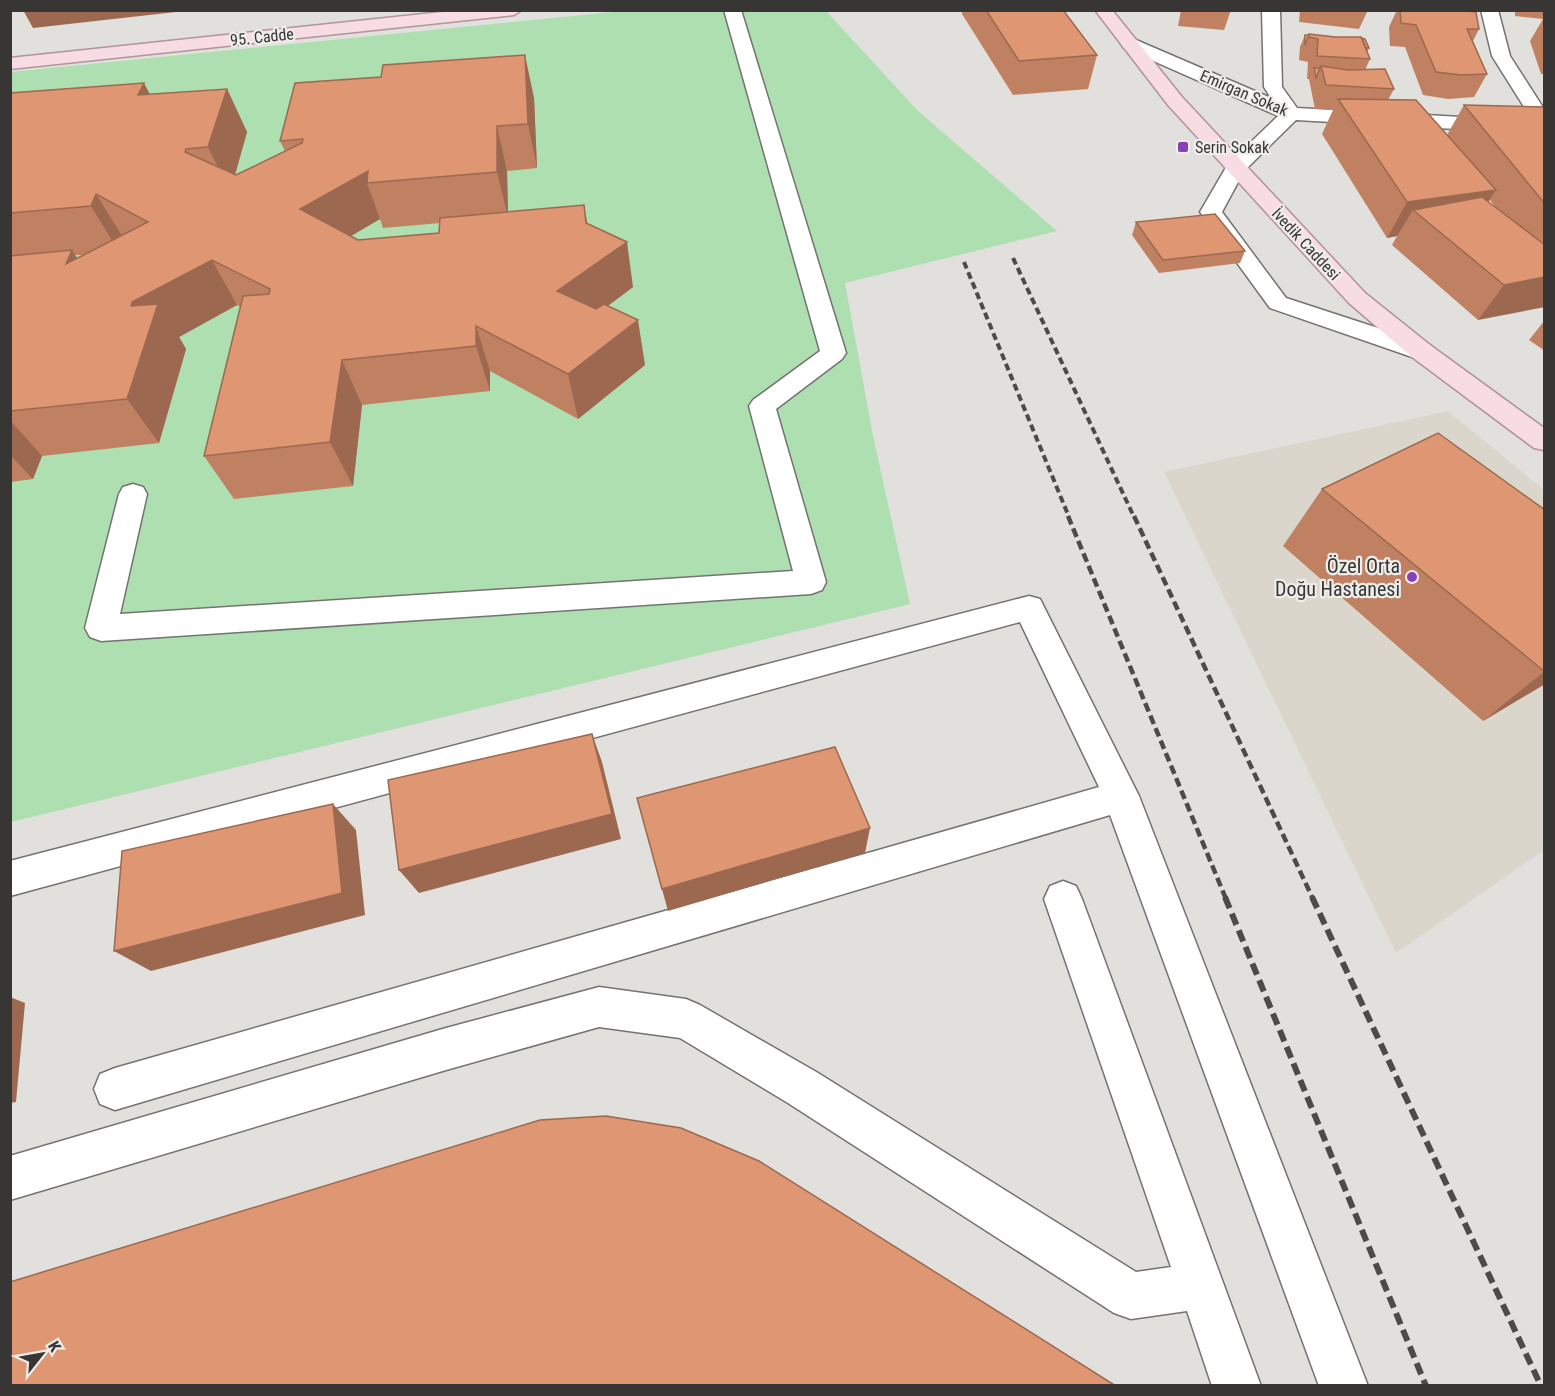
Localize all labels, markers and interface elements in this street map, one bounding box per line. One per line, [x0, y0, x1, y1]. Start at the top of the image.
street label: 95. Cadde [229, 24, 295, 50]
street label: Emirgan Sokak [1197, 66, 1292, 120]
place label: Serin Sokak [1195, 138, 1270, 157]
marker: Serin Sokak [1176, 140, 1190, 154]
street label: İvedik Caddesi [1268, 204, 1344, 284]
place label: Özel Orta Doğu Hastanesi [1275, 554, 1400, 601]
marker: Özel Orta Doğu Hastanesi [1405, 570, 1419, 584]
north arrow [12, 1324, 72, 1384]
text: K [44, 1338, 65, 1355]

